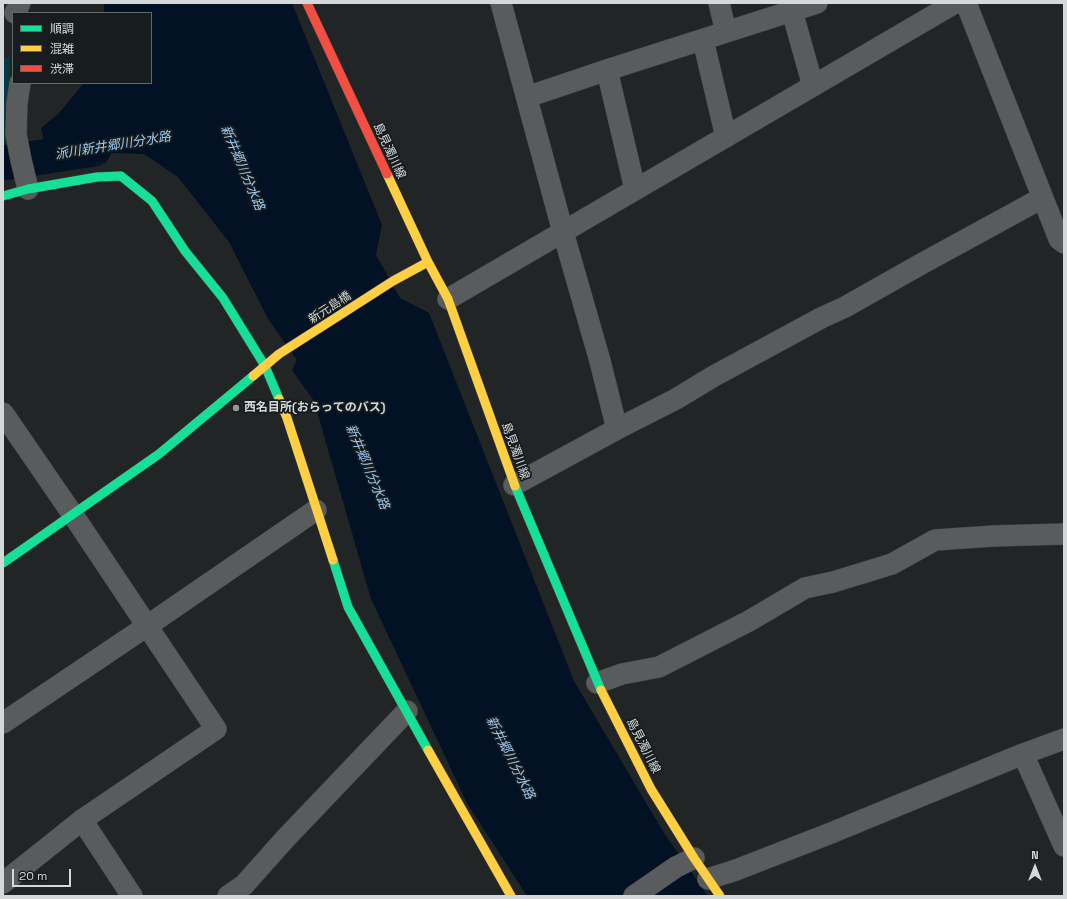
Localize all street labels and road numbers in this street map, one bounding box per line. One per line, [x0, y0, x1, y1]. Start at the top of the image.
street label: 島見濁川線 [370, 121, 408, 181]
street label: 新元島橋 [306, 289, 354, 327]
street label: 島見濁川線 [498, 420, 532, 482]
street label: 島見濁川線 [623, 716, 663, 776]

